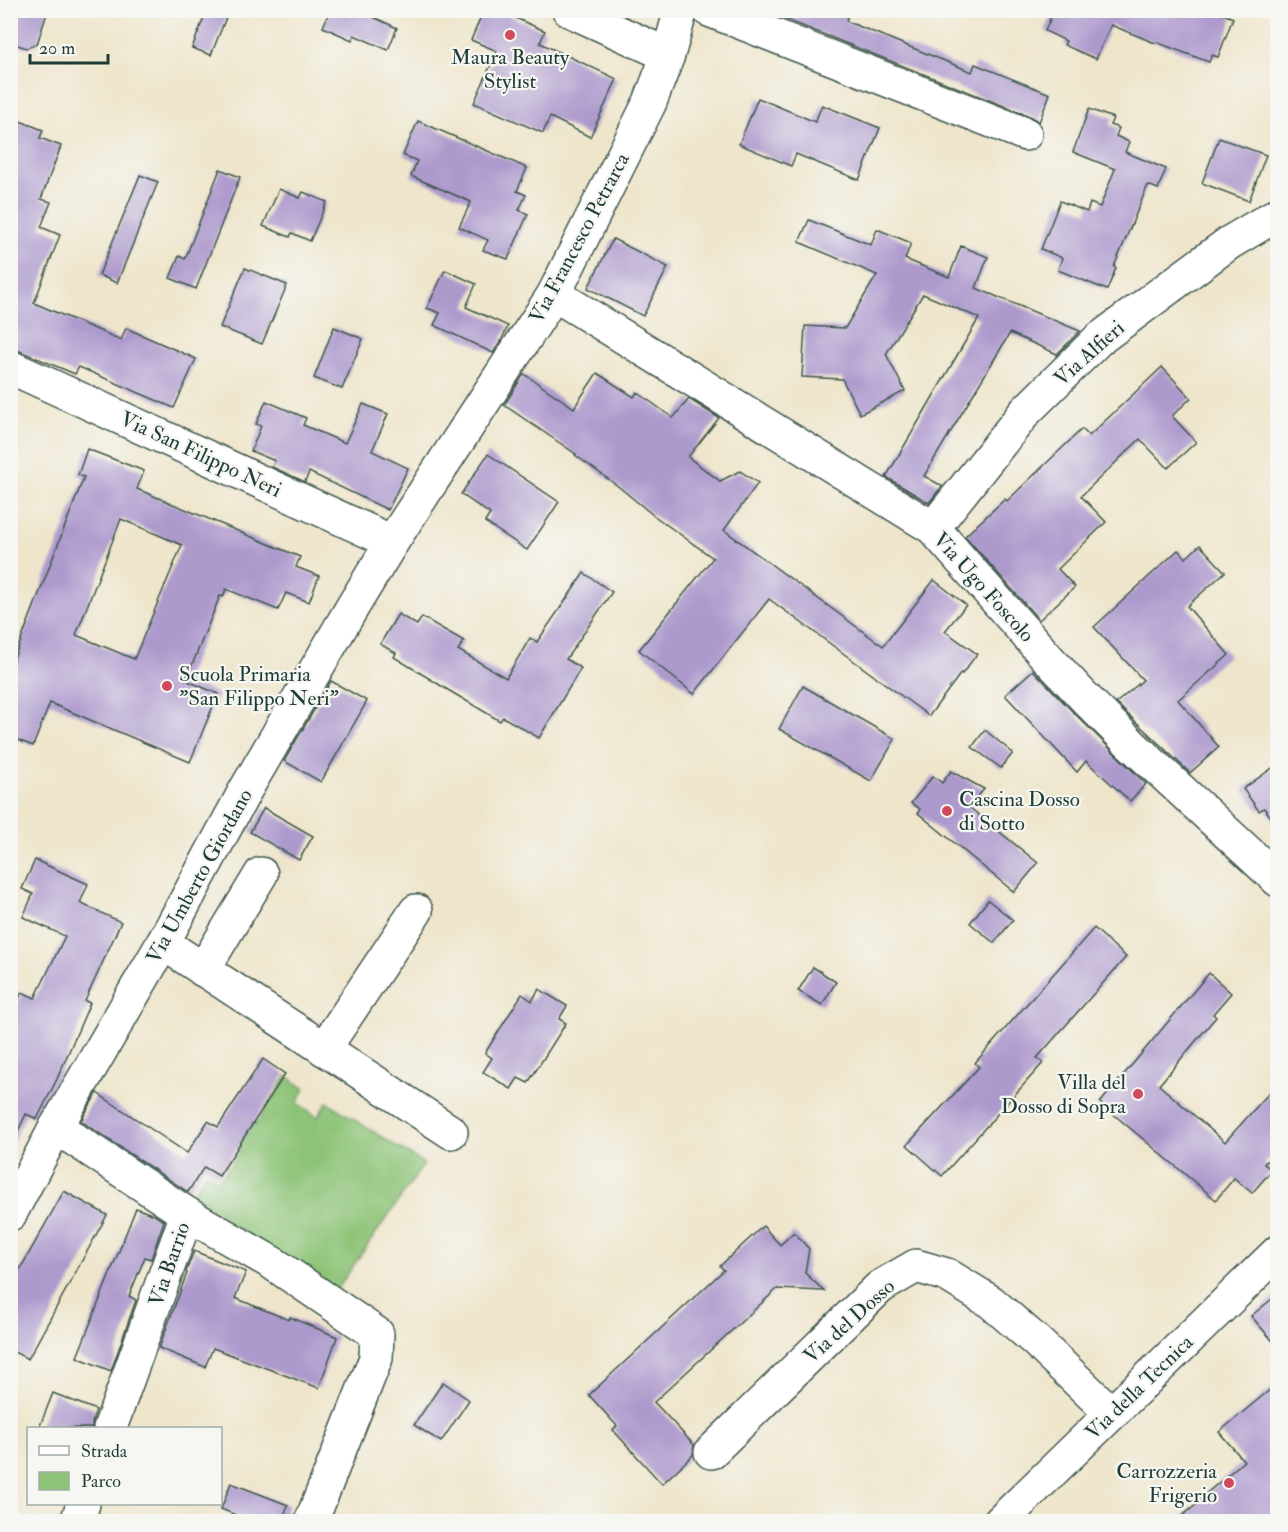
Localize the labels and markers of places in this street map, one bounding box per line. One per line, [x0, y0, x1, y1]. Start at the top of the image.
marker: Maura Beauty Stylist [503, 28, 517, 42]
place label: Maura Beauty Stylist [451, 44, 570, 95]
place label: Scuola Primaria "San Filippo Neri" [179, 661, 339, 712]
marker: Scuola Primaria "San Filippo Neri" [160, 679, 174, 693]
place label: Cascina Dosso di Sotto [959, 786, 1080, 837]
marker: Cascina Dosso di Sotto [940, 804, 954, 818]
place label: Villa del Dosso di Sopra [1001, 1069, 1127, 1120]
marker: Villa del Dosso di Sopra [1131, 1087, 1145, 1101]
place label: Carrozzeria Frigerio [1116, 1458, 1217, 1509]
marker: Carrozzeria Frigerio [1222, 1476, 1236, 1490]

